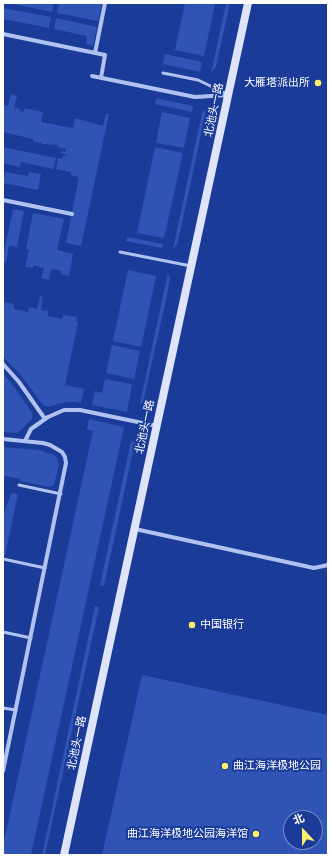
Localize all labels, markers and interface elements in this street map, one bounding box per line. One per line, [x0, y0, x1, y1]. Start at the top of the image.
place label: 大雁塔派出所 [244, 76, 310, 90]
marker: 大雁塔派出所 [313, 78, 323, 88]
street label: 北池头一路 [202, 82, 226, 138]
street label: 北池头一路 [133, 399, 157, 455]
place label: 中国银行 [200, 618, 244, 632]
marker: 中国银行 [187, 620, 197, 630]
street label: 北池头一路 [65, 715, 89, 771]
place label: 曲江海洋极地公园 [233, 759, 321, 773]
marker: 曲江海洋极地公园 [220, 761, 230, 771]
north arrow [283, 810, 323, 850]
text: 北 [291, 811, 306, 827]
place label: 曲江海洋极地公园海洋馆 [127, 827, 248, 841]
marker: 曲江海洋极地公园海洋馆 [251, 829, 261, 839]

